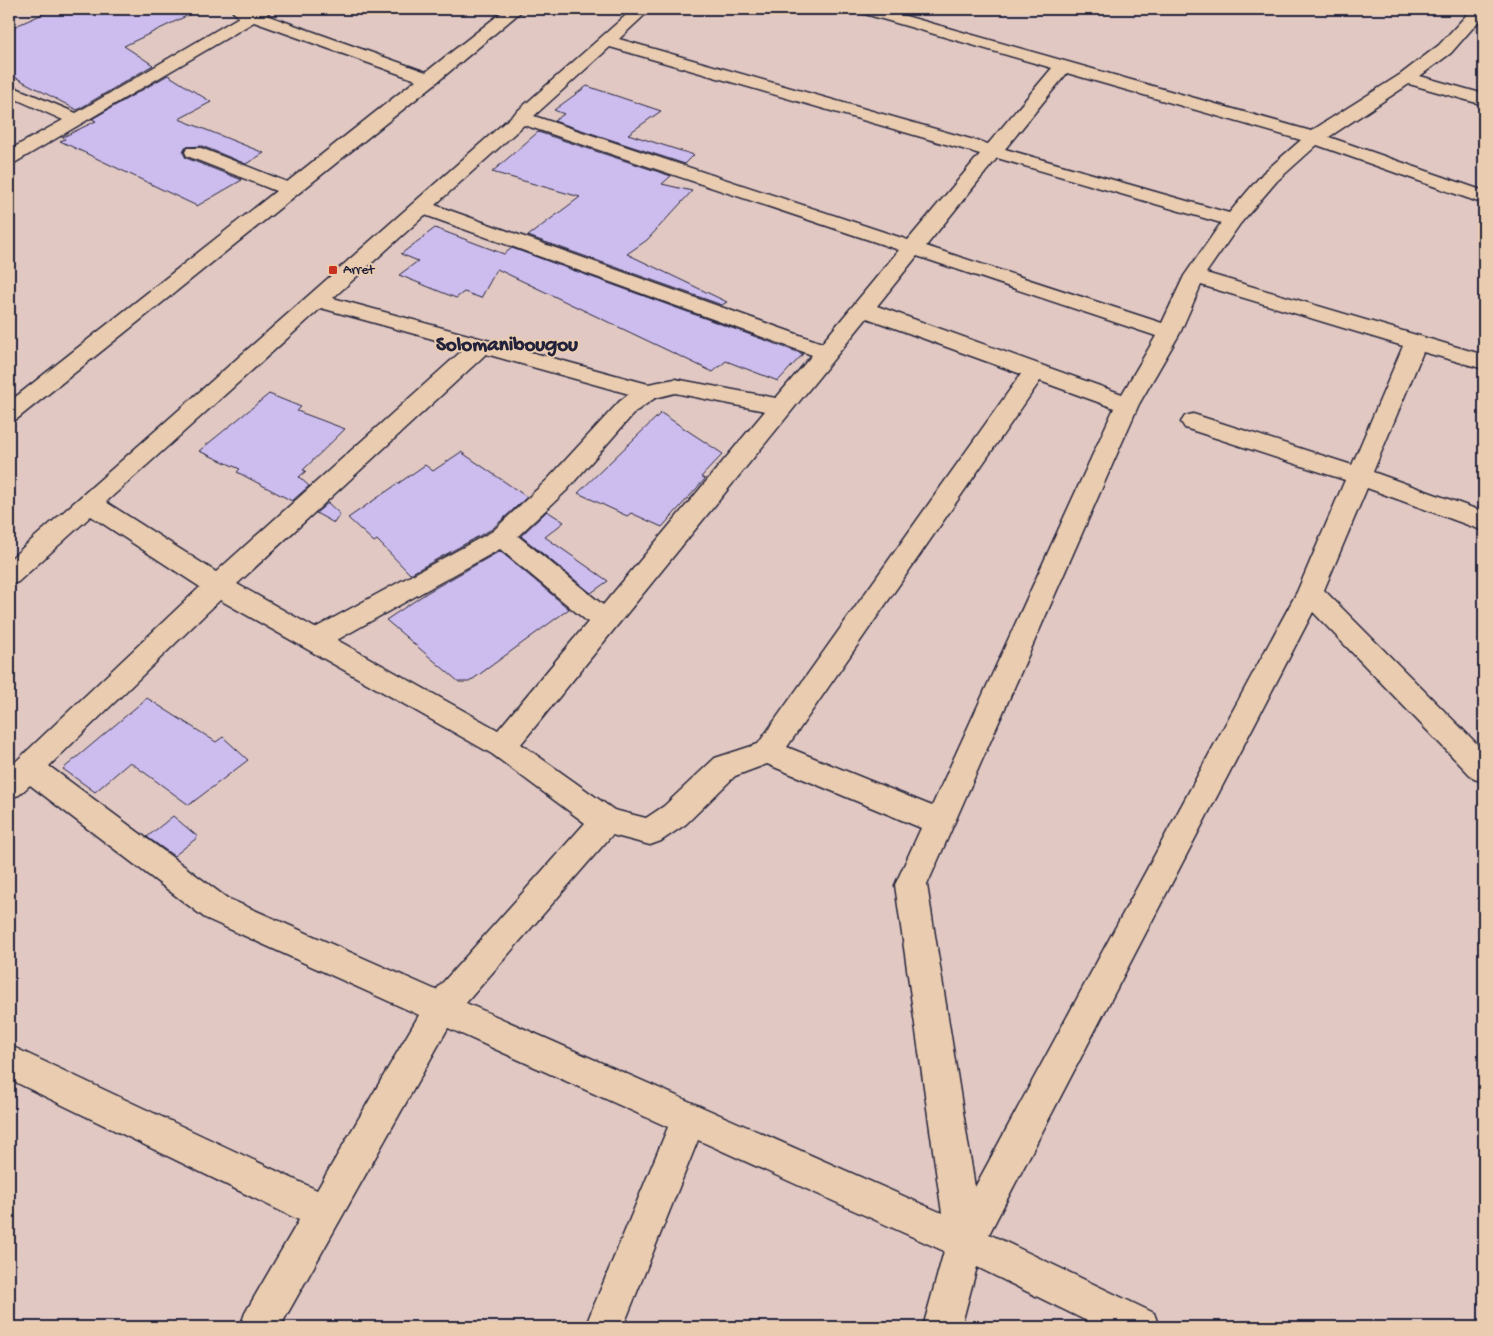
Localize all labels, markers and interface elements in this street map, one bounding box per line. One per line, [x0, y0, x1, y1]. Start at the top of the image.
place label: Arret [343, 262, 375, 279]
marker: Arret [327, 264, 339, 276]
district label: Solomanibougou [436, 334, 578, 359]

